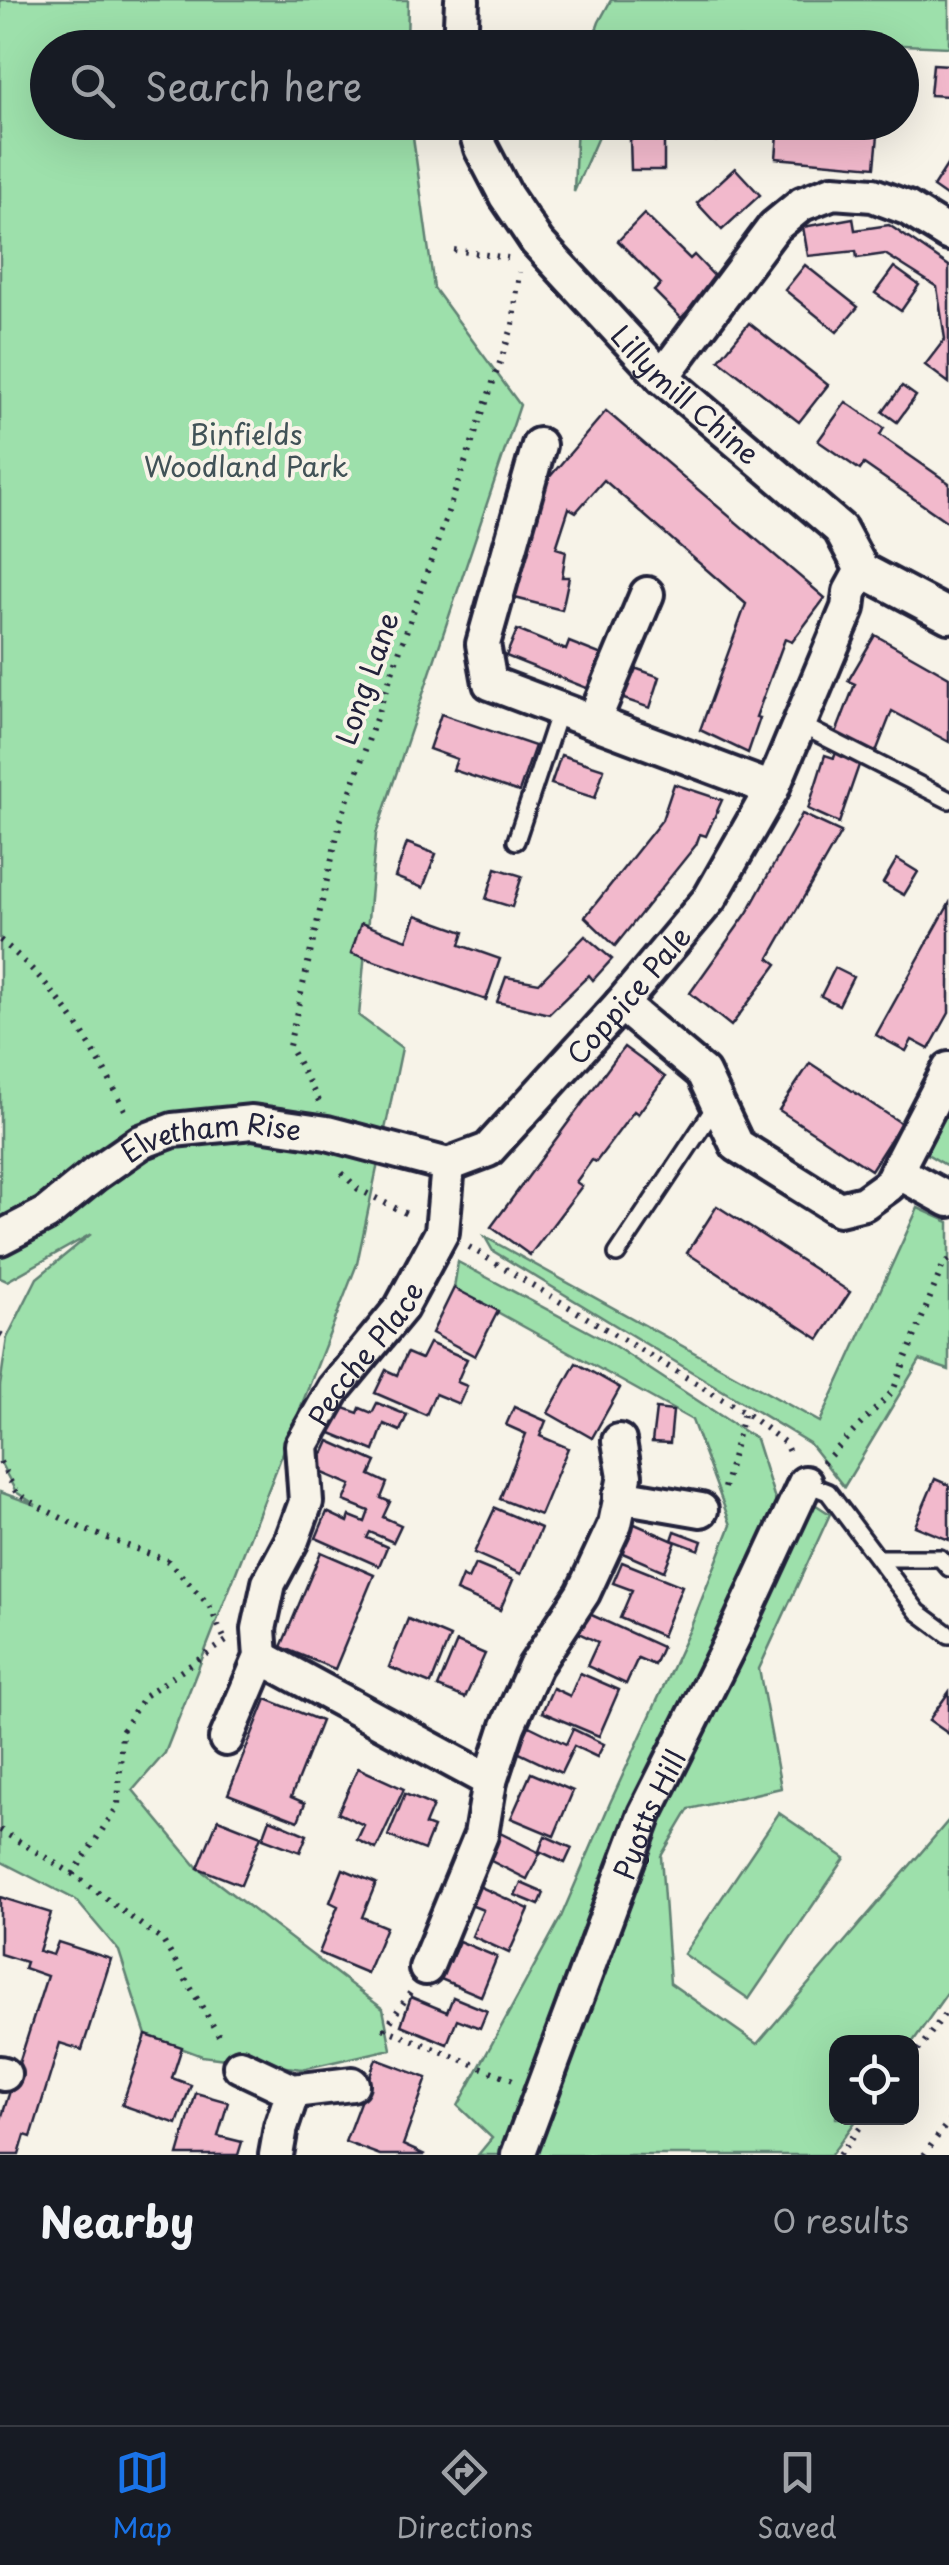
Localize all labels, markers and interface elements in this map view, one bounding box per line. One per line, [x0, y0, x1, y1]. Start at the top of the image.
search box [30, 30, 919, 140]
text: Search here [145, 57, 362, 114]
icon: search [65, 58, 120, 113]
street label: Lillymill Chine [602, 314, 770, 474]
park label: Binfields Woodland Park [144, 412, 348, 487]
street label: Long Lane [323, 606, 409, 750]
street label: Coppice Pale [555, 915, 700, 1073]
street label: Elvetham Rise [111, 1100, 304, 1172]
street label: Pecche Place [296, 1273, 433, 1434]
street label: Pyotts Hill [601, 1742, 696, 1885]
map controls [829, 2035, 919, 2125]
button: locate [829, 2035, 919, 2125]
text: Nearby [40, 2189, 194, 2252]
text: 0 results [773, 2196, 909, 2244]
tab: Map [112, 2445, 172, 2548]
tab: Directions [397, 2445, 533, 2548]
tab: Saved [757, 2445, 837, 2548]

